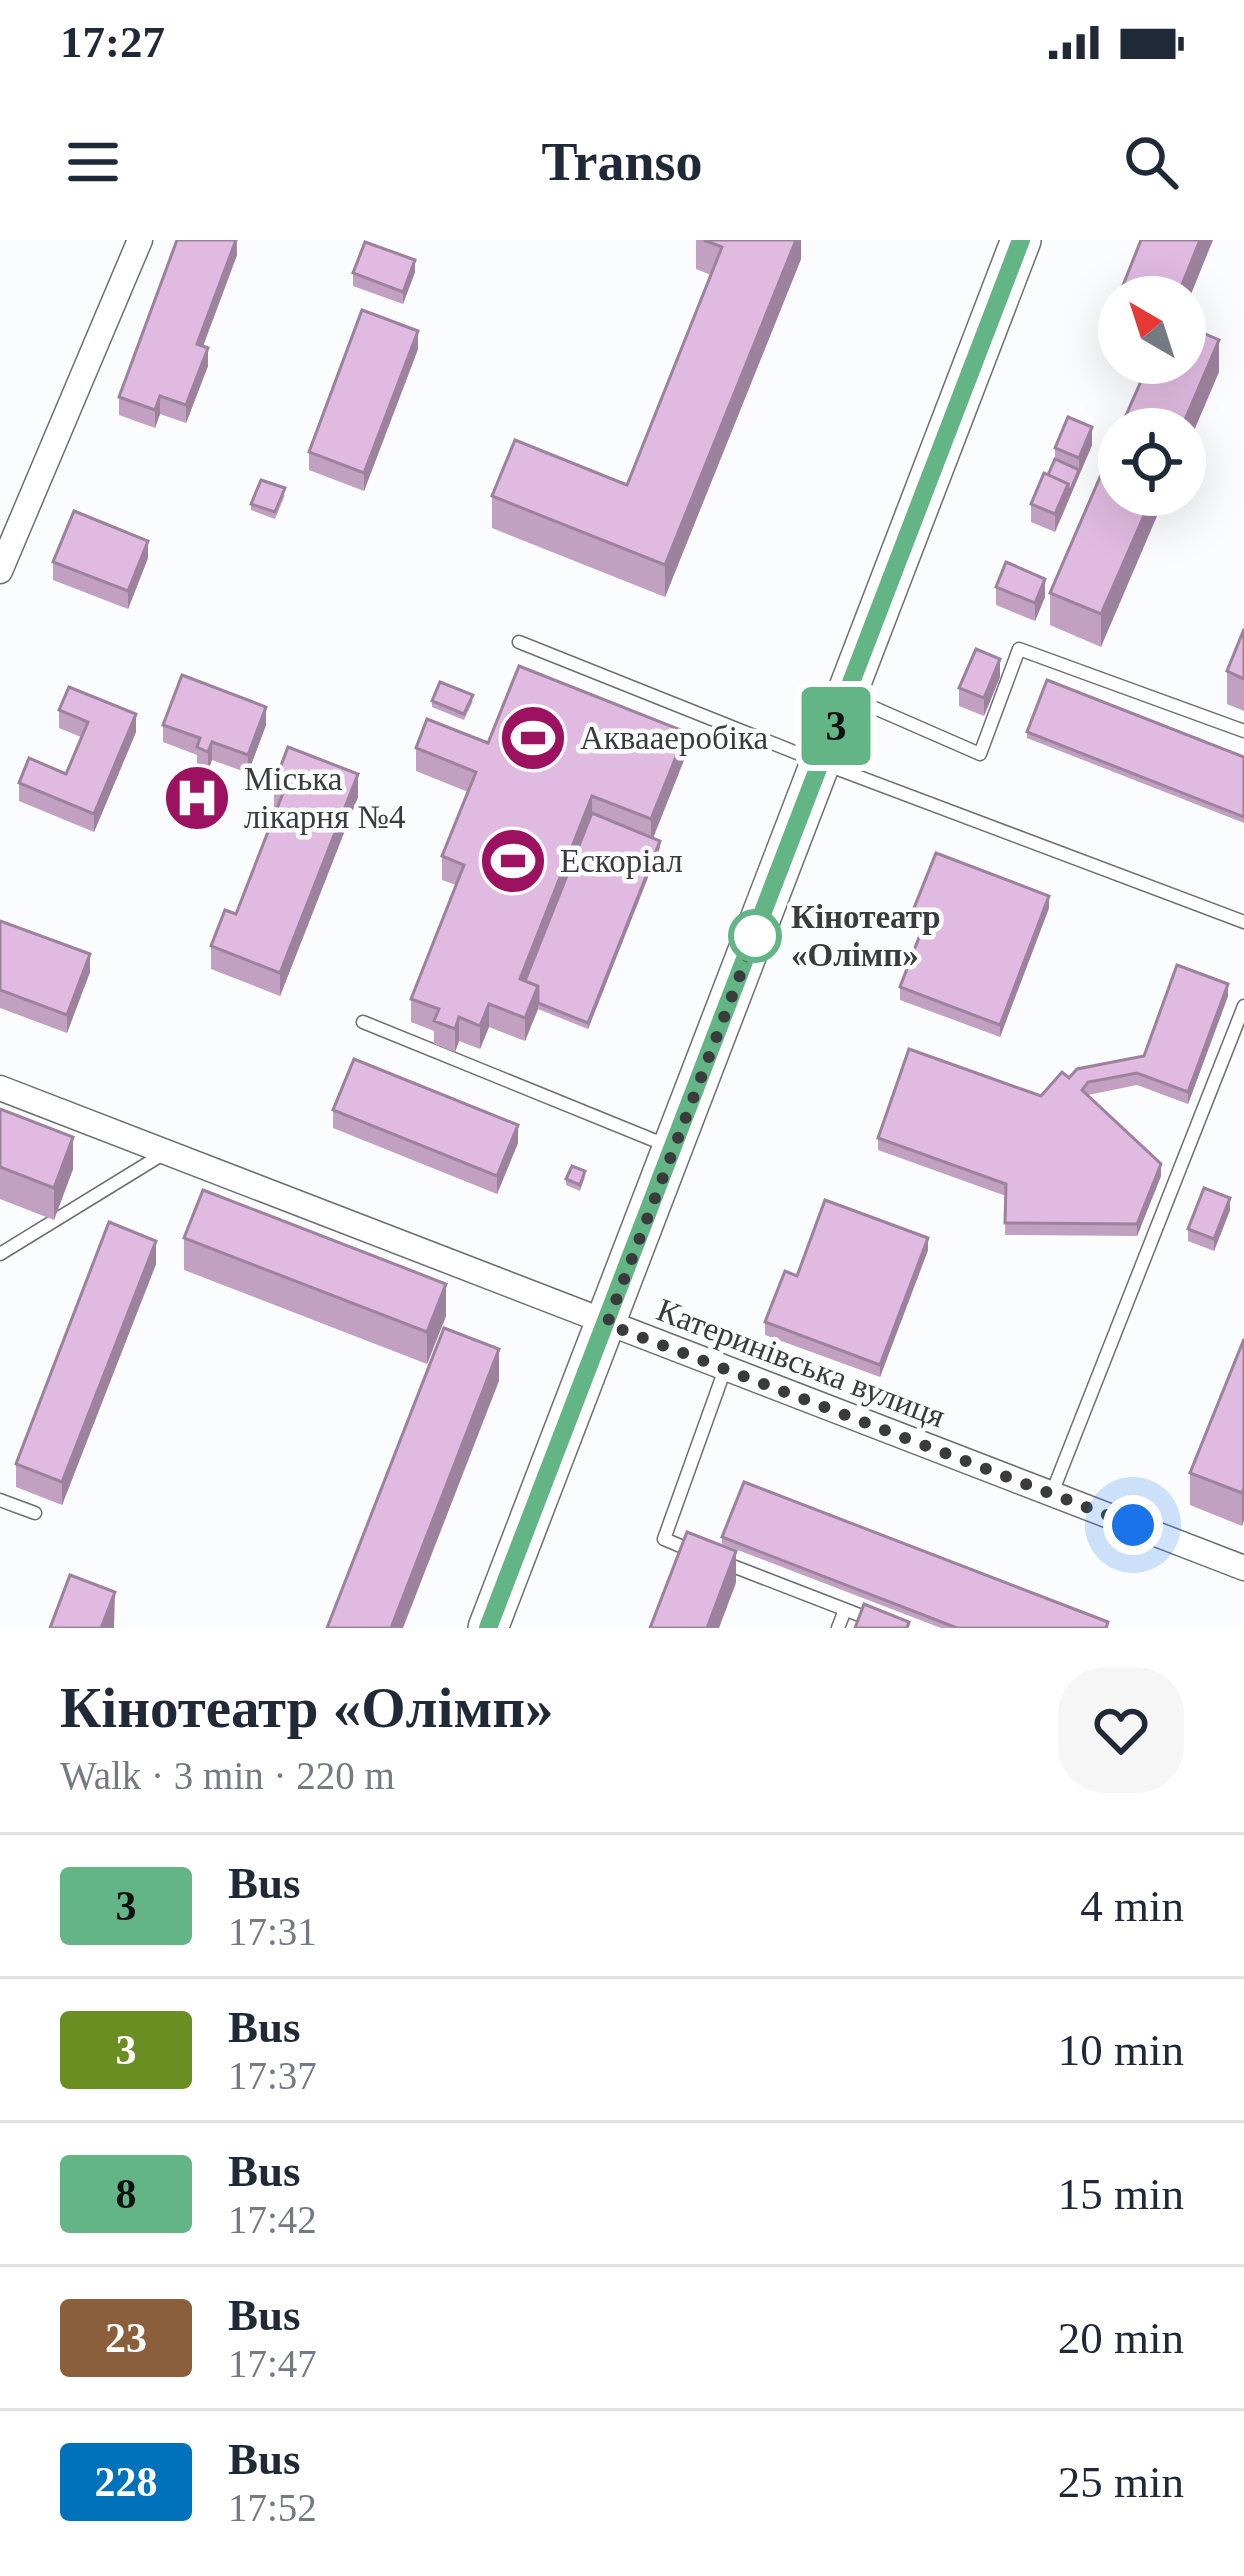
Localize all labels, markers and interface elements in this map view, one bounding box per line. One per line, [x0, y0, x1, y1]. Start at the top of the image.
text: 17:27 [60, 17, 165, 67]
icon: menu [60, 129, 126, 195]
icon: search [1118, 129, 1184, 195]
text: Transo [541, 132, 703, 192]
north arrow [1098, 276, 1206, 384]
map controls [1098, 276, 1206, 516]
button: locate [1098, 408, 1206, 516]
line badge: 3 [797, 687, 875, 765]
sports icon: Аквааеробіка [498, 703, 568, 773]
text: 3 [826, 703, 847, 749]
place label: Аквааеробіка [580, 720, 768, 756]
place label: Міська лікарня №4 [244, 761, 405, 835]
hospital icon: Міська лікарня №4 [162, 763, 232, 833]
sports icon: Ескоріал [478, 826, 548, 896]
place label: Ескоріал [560, 843, 683, 879]
place label: Кінотеатр «Олімп» [791, 899, 941, 973]
marker: Кінотеатр «Олімп» [730, 911, 780, 961]
street label: Катеринівська вулиця [652, 1291, 950, 1435]
your location [1103, 1495, 1163, 1555]
button: heart [1058, 1667, 1184, 1793]
text: Кінотеатр «Олімп» [60, 1676, 554, 1739]
text: Walk · 3 min · 220 m [60, 1754, 395, 1797]
text: Bus [228, 1858, 301, 1908]
text: 4 min [1080, 1881, 1184, 1931]
text: 3 [116, 1883, 137, 1929]
text: 17:31 [228, 1910, 317, 1953]
text: Bus [228, 2002, 301, 2052]
text: 10 min [1058, 2025, 1184, 2075]
text: 3 [116, 2027, 137, 2073]
text: 17:37 [228, 2054, 317, 2097]
text: Bus [228, 2146, 301, 2196]
text: 15 min [1058, 2169, 1184, 2219]
text: 8 [116, 2171, 137, 2217]
text: 17:42 [228, 2198, 317, 2241]
text: Bus [228, 2290, 301, 2340]
text: 20 min [1058, 2313, 1184, 2363]
text: 23 [105, 2315, 147, 2361]
text: 17:47 [228, 2342, 317, 2385]
text: Bus [228, 2434, 301, 2484]
text: 25 min [1058, 2457, 1184, 2507]
text: 228 [95, 2459, 158, 2505]
text: 17:52 [228, 2486, 317, 2529]

